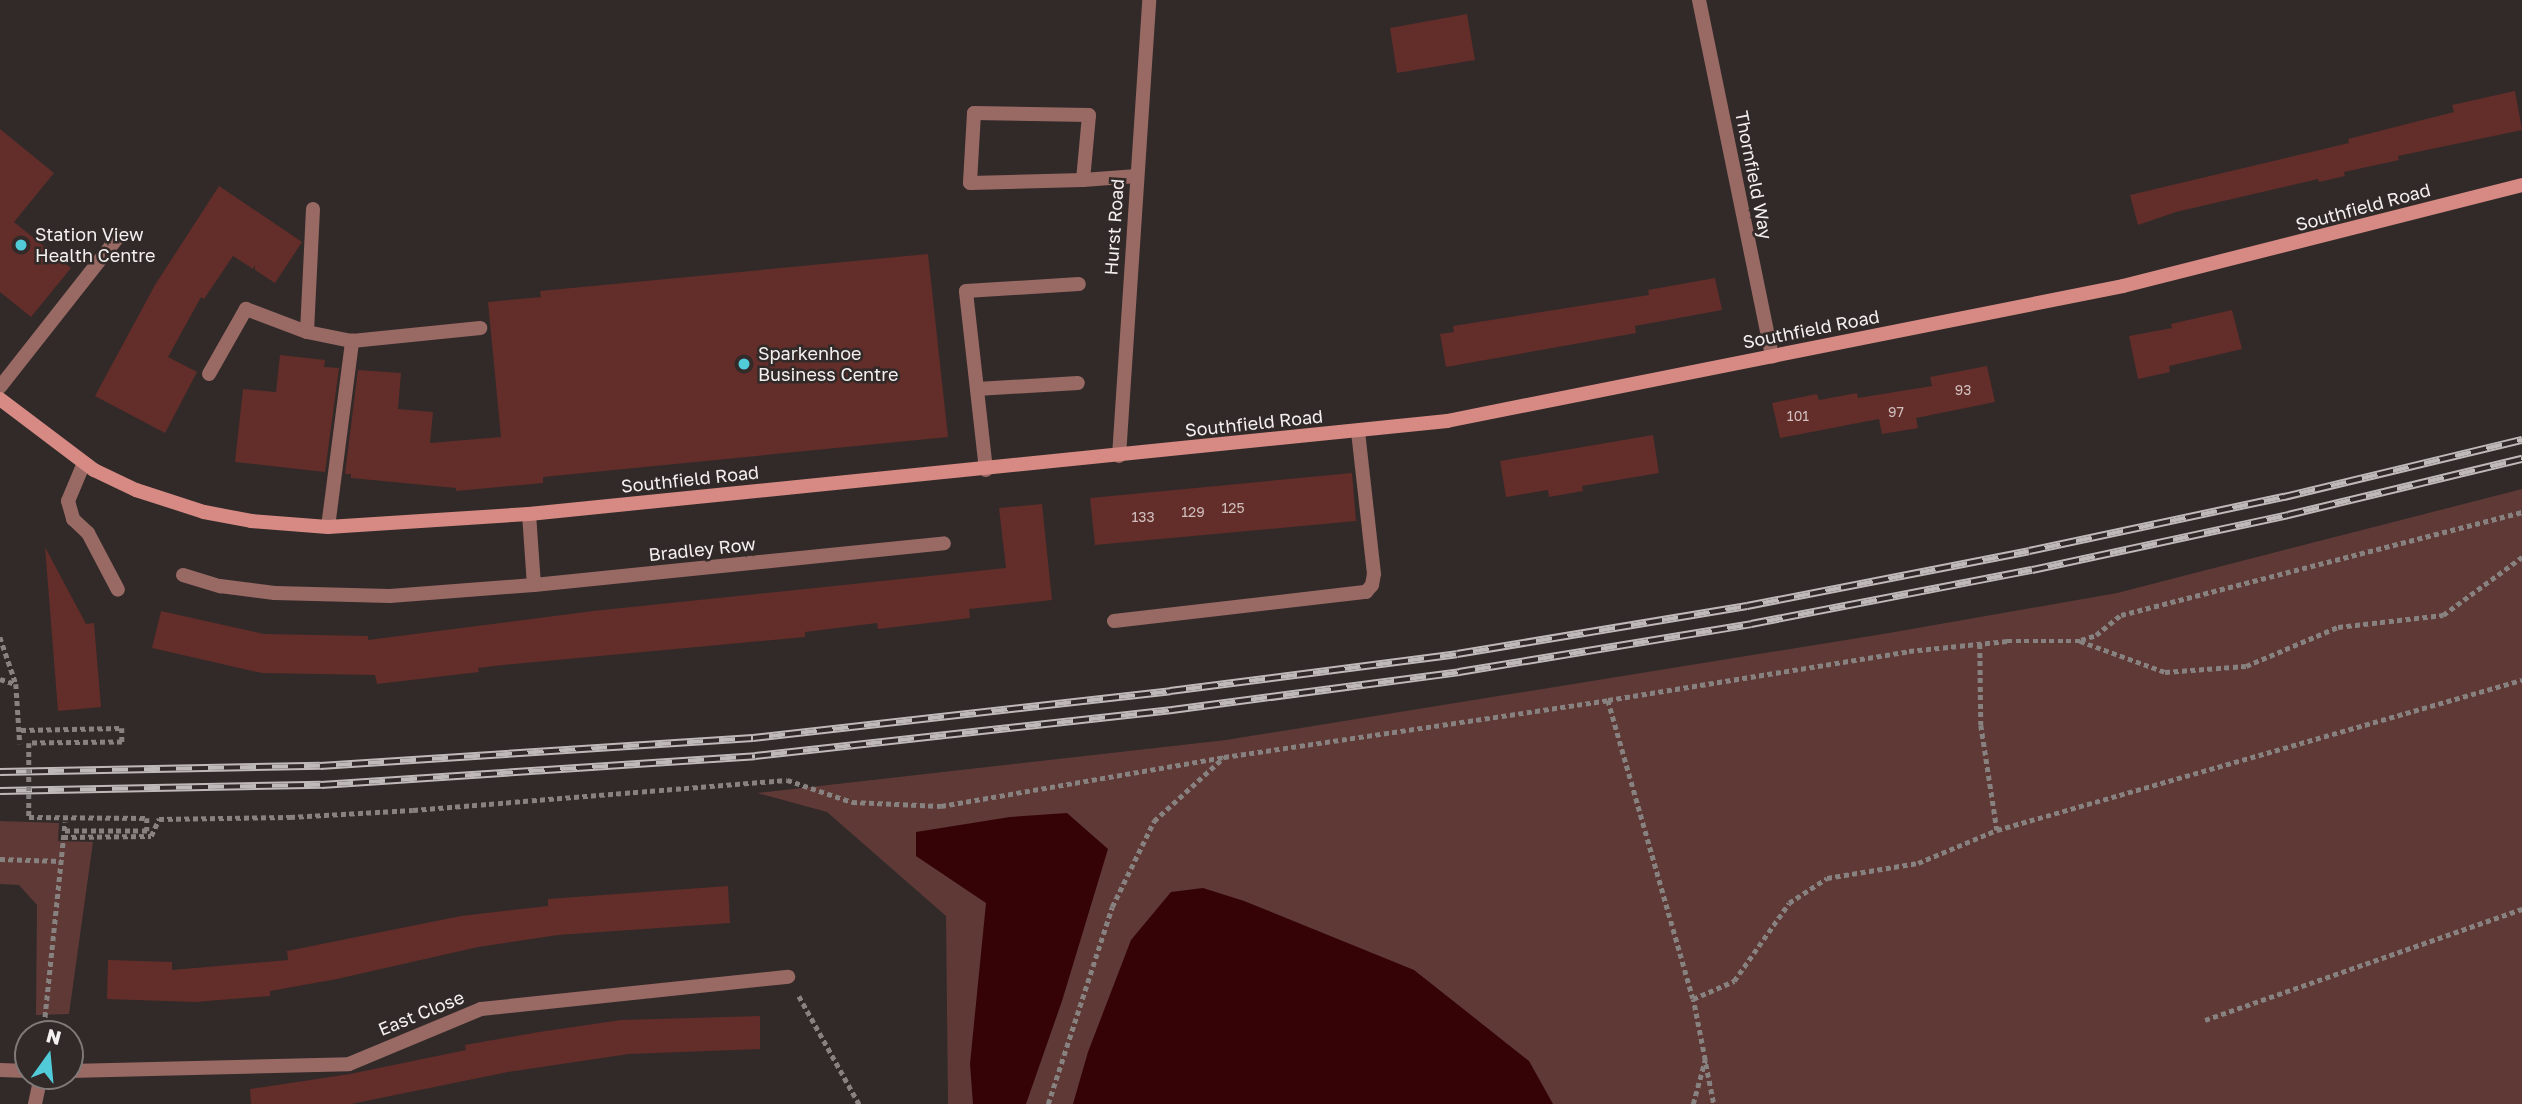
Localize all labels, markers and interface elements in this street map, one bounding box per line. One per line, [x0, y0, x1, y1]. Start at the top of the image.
street label: Thornfield Way [1731, 109, 1777, 241]
street label: Hurst Road [1100, 178, 1128, 276]
street label: Southfield Road [2293, 179, 2433, 235]
place label: Station View Health Centre [35, 224, 156, 266]
marker: Station View Health Centre [13, 237, 29, 253]
street label: Southfield Road [1741, 305, 1881, 353]
place label: Sparkenhoe Business Centre [758, 343, 898, 386]
marker: Sparkenhoe Business Centre [736, 356, 752, 372]
house number: 93 [1955, 382, 1971, 398]
house number: 97 [1888, 404, 1904, 420]
street label: Southfield Road [1184, 405, 1324, 441]
house number: 101 [1787, 408, 1809, 424]
street label: Southfield Road [620, 461, 760, 497]
house number: 125 [1221, 500, 1245, 516]
house number: 129 [1181, 504, 1205, 520]
house number: 133 [1131, 509, 1155, 525]
street label: Bradley Row [647, 533, 757, 565]
street label: East Close [375, 986, 467, 1040]
north arrow [14, 1020, 84, 1090]
text: N [44, 1023, 64, 1049]

